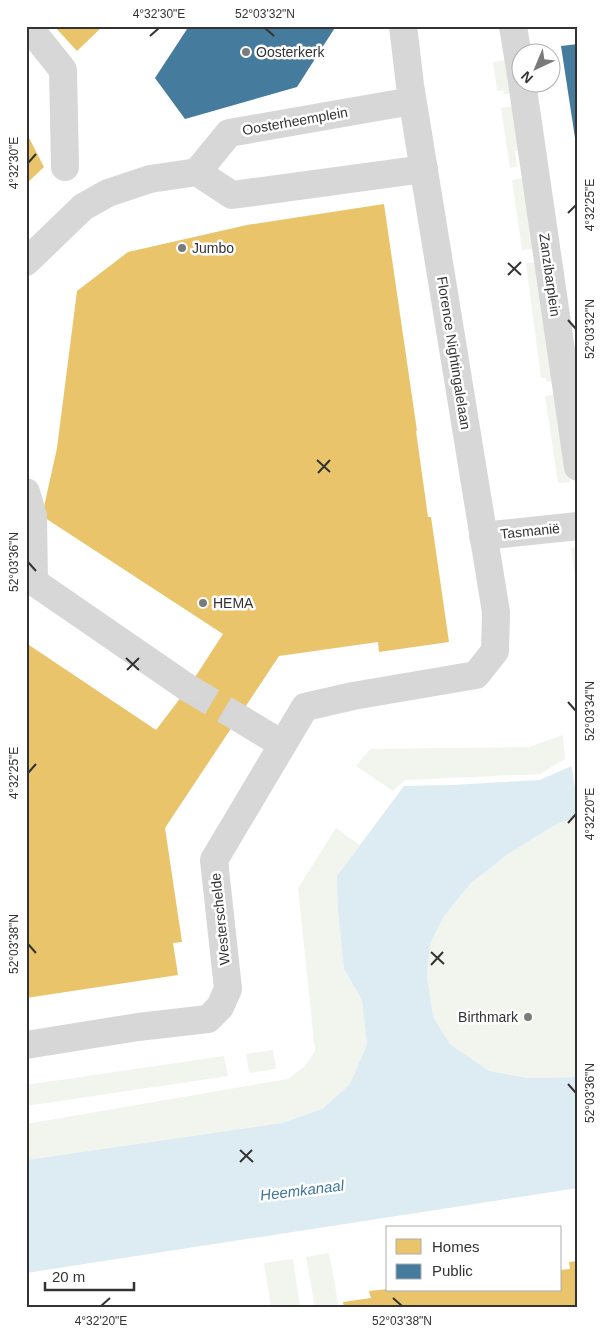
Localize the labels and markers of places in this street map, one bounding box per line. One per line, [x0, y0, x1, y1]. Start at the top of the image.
place label: Oosterkerk [256, 44, 325, 60]
marker: Oosterkerk [240, 46, 252, 58]
place label: Jumbo [192, 240, 234, 256]
marker: Jumbo [176, 242, 188, 254]
place label: HEMA [213, 595, 254, 611]
marker: HEMA [197, 597, 209, 609]
place label: Birthmark [458, 1009, 519, 1025]
marker: Birthmark [522, 1011, 534, 1023]

